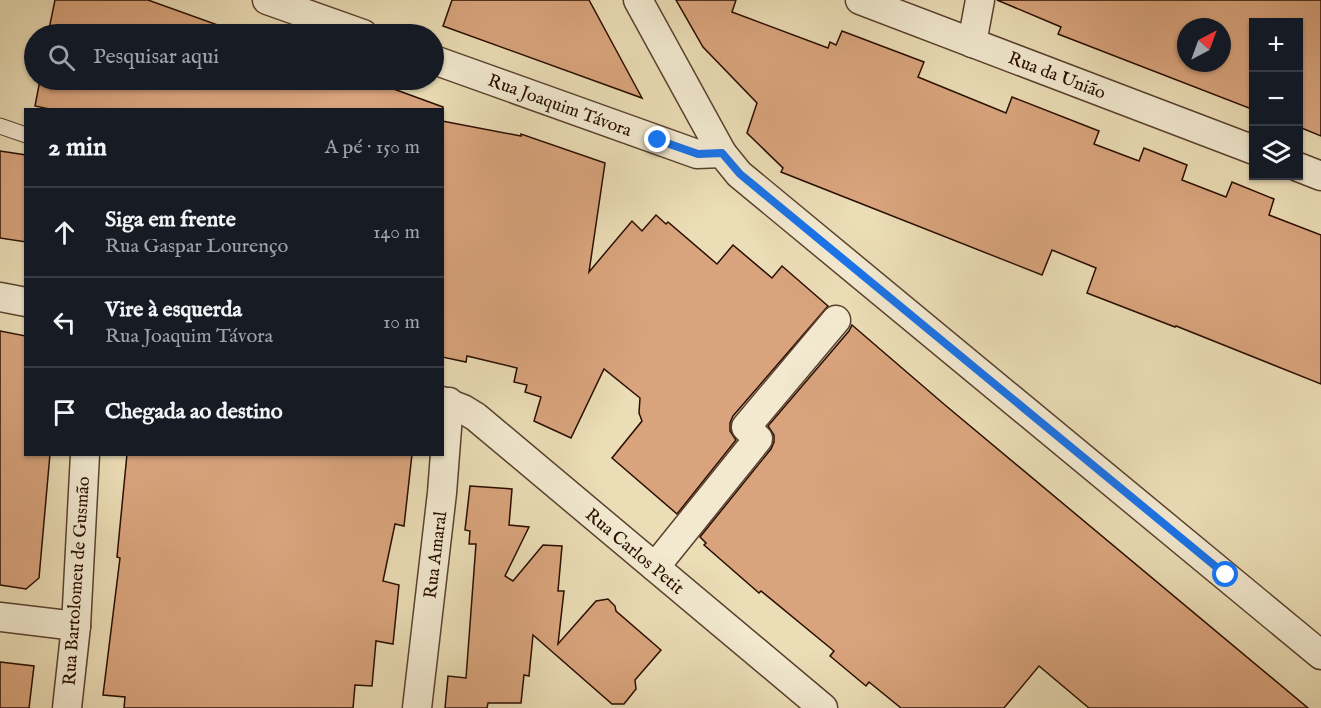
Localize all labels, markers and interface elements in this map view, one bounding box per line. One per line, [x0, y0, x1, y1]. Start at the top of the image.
north arrow [1177, 18, 1231, 72]
map controls [1249, 18, 1303, 180]
button: + [1249, 18, 1303, 72]
search box [24, 24, 444, 90]
icon: search [45, 41, 78, 74]
text: Pesquisar aqui [93, 43, 219, 71]
street label: Rua da União [1004, 47, 1109, 106]
street label: Rua Joaquim Távora [484, 70, 635, 143]
button: − [1249, 72, 1303, 126]
route end [644, 126, 670, 152]
button: layers [1249, 126, 1303, 180]
text: 2 min [48, 131, 107, 164]
text: A pé · 150 m [325, 135, 420, 160]
text: Siga em frente [105, 206, 236, 234]
icon: ahead [48, 216, 81, 249]
text: 140 m [373, 220, 420, 245]
text: Rua Gaspar Lourenço [105, 234, 288, 259]
text: Vire à esquerda [105, 296, 242, 324]
icon: left [48, 306, 81, 339]
text: 10 m [383, 310, 420, 335]
text: Rua Joaquim Távora [105, 324, 273, 349]
icon: arrive [48, 396, 81, 429]
text: Chegada ao destino [105, 398, 283, 426]
street label: Rua Bartolomeu de Gusmão [59, 475, 96, 687]
street label: Rua Carlos Petit [580, 504, 688, 600]
street label: Rua Amaral [420, 510, 453, 600]
route start [1212, 561, 1238, 587]

